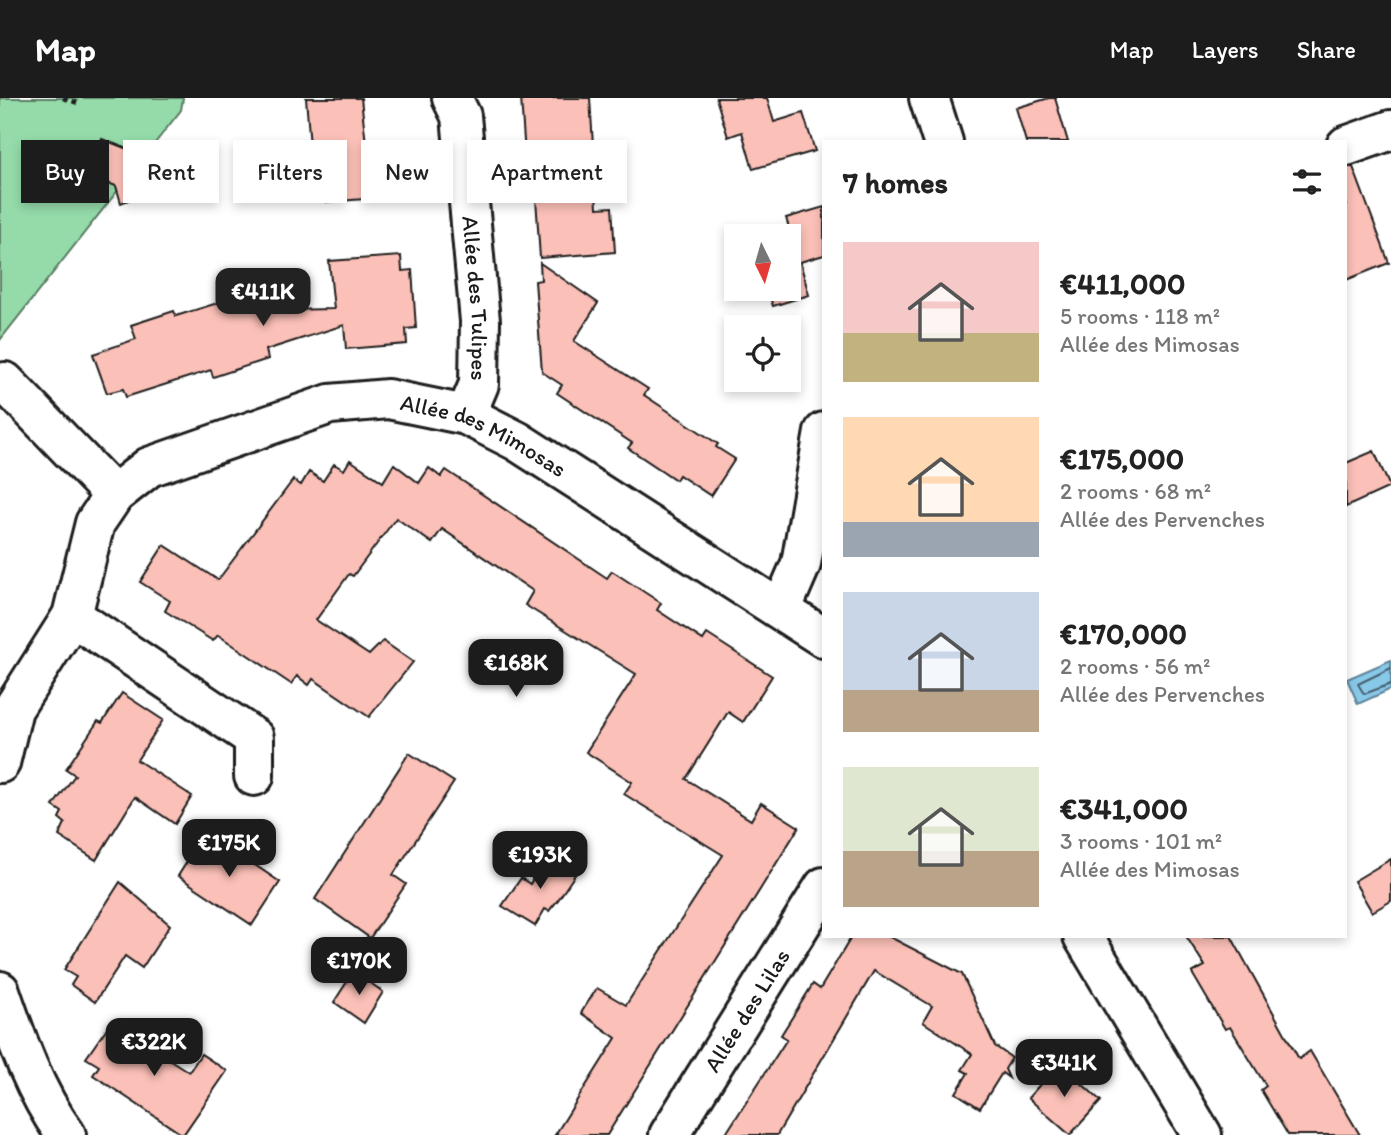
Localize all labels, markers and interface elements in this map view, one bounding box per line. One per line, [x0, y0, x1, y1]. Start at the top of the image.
text: Map [35, 30, 96, 69]
text: Map [1110, 35, 1154, 64]
text: Layers [1192, 35, 1259, 64]
text: Share [1297, 35, 1356, 64]
chip: Buy [21, 140, 109, 203]
chip: Rent [123, 140, 219, 203]
chip: Filters [233, 140, 347, 203]
chip: New [361, 140, 453, 203]
chip: Apartment [467, 140, 627, 203]
icon: filters [1288, 163, 1326, 201]
text: 7 homes [843, 164, 948, 201]
street label: Allée des Tulipes [456, 215, 494, 381]
north arrow [724, 224, 802, 301]
map controls [724, 224, 801, 392]
text: €411,000 [1060, 265, 1186, 302]
pin: €411K [214, 268, 312, 328]
icon: home [899, 270, 983, 354]
text: €411K [232, 277, 295, 305]
text: 5 rooms · 118 m² [1060, 302, 1220, 330]
button: locate [724, 315, 801, 392]
text: Allée des Mimosas [1060, 330, 1240, 358]
street label: Allée des Mimosas [398, 388, 572, 483]
text: €175,000 [1060, 440, 1184, 477]
icon: home [899, 445, 983, 529]
text: 2 rooms · 68 m² [1060, 477, 1211, 505]
text: Allée des Pervenches [1060, 505, 1265, 533]
text: €170,000 [1060, 615, 1187, 652]
icon: home [899, 620, 983, 704]
pin: €168K [467, 640, 565, 699]
text: €168K [484, 648, 548, 676]
text: 2 rooms · 56 m² [1060, 652, 1211, 680]
text: Allée des Pervenches [1060, 680, 1265, 708]
text: €341,000 [1060, 790, 1188, 827]
icon: home [899, 795, 983, 879]
pin: €175K [180, 820, 278, 879]
text: 3 rooms · 101 m² [1060, 827, 1222, 855]
text: €175K [198, 828, 260, 856]
pin: €193K [491, 832, 589, 891]
text: €193K [508, 840, 572, 868]
text: Allée des Mimosas [1060, 855, 1240, 883]
pin: €170K [310, 937, 408, 997]
street label: Allée des Lilas [698, 944, 796, 1077]
text: €170K [327, 946, 391, 974]
pin: €322K [105, 1018, 203, 1078]
text: €322K [122, 1027, 186, 1055]
pin: €341K [1015, 1040, 1113, 1099]
text: €341K [1032, 1048, 1096, 1076]

